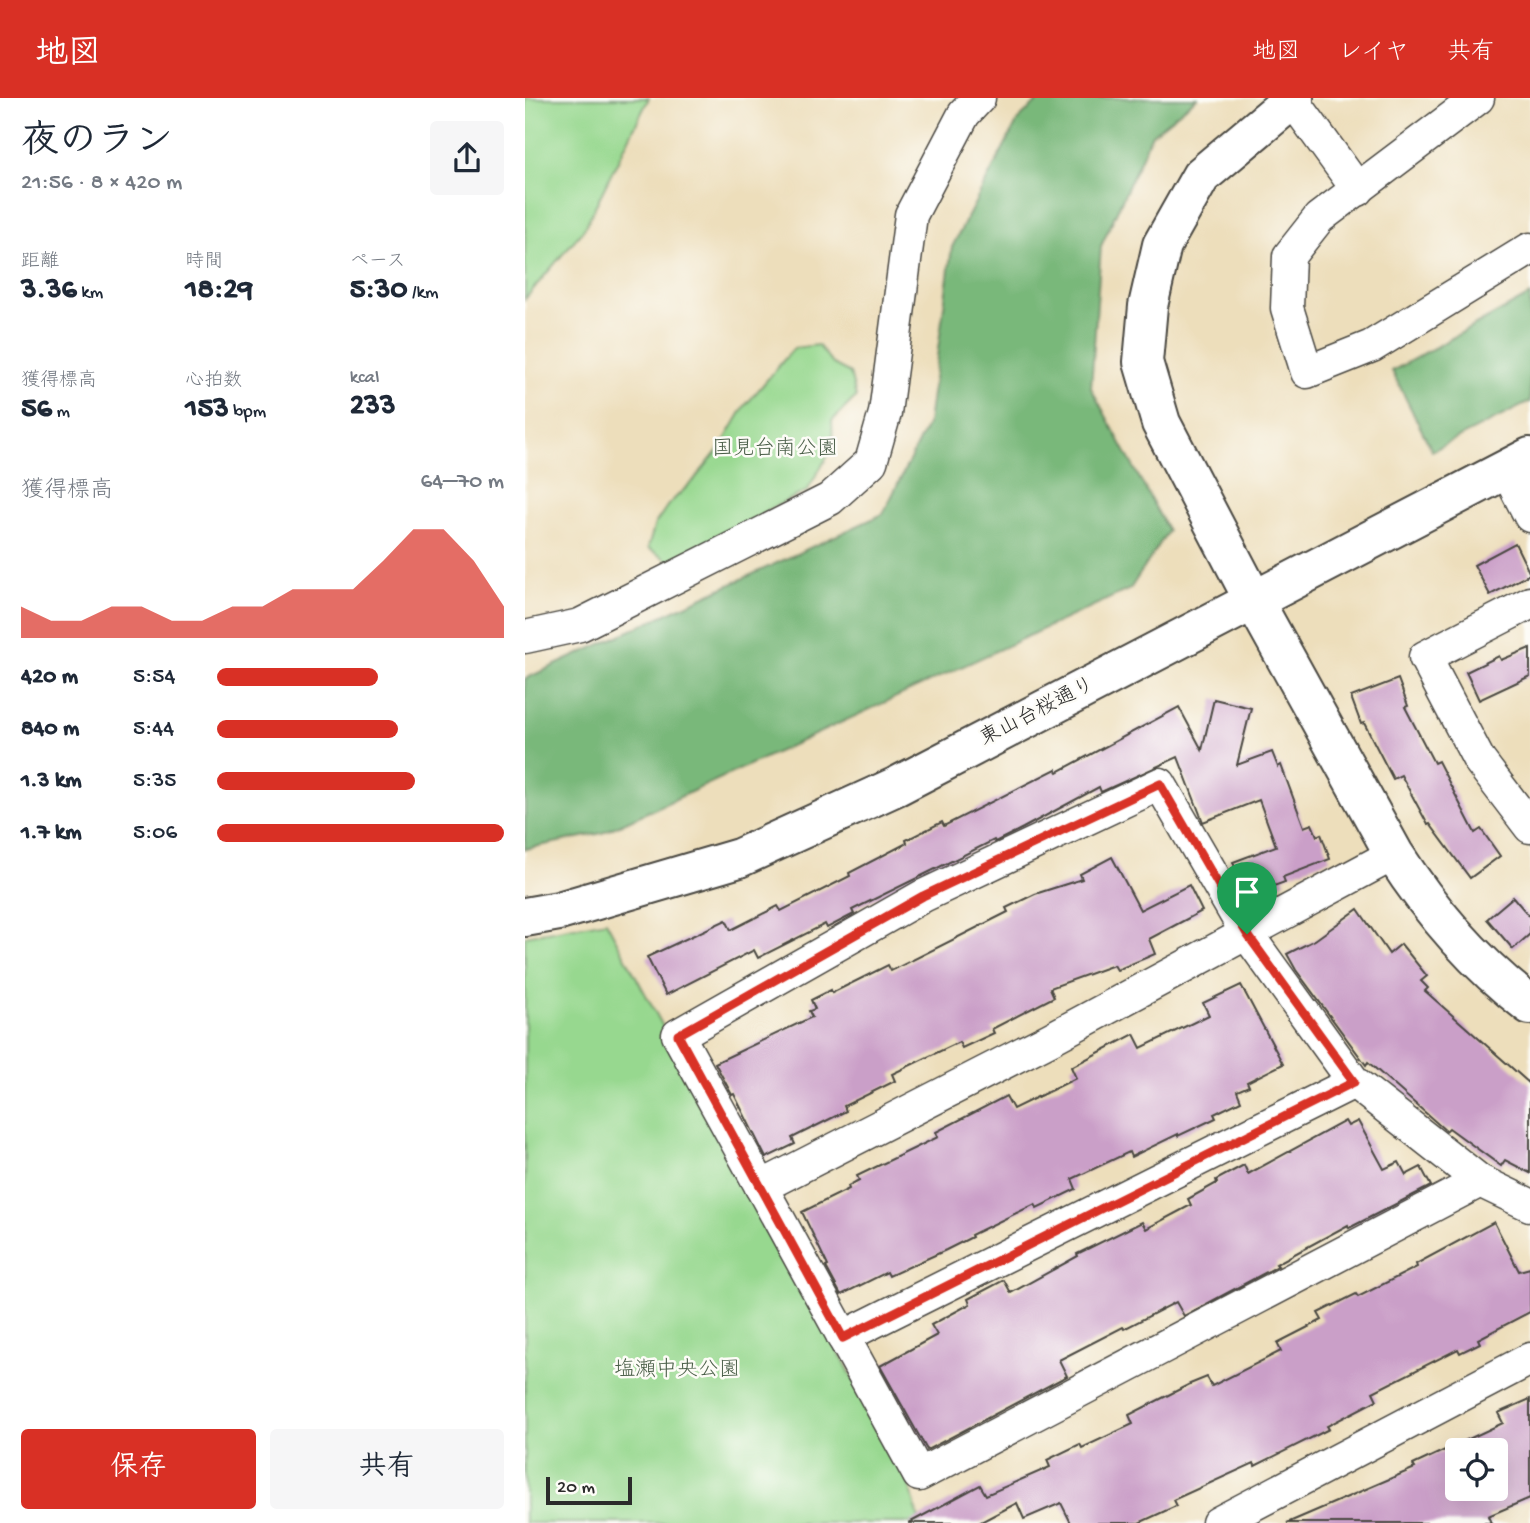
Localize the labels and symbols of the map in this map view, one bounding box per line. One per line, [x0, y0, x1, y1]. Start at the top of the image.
park label: 国見台南公園 [712, 436, 838, 463]
street label: 東山台桜通り [975, 671, 1100, 753]
pin [1217, 862, 1277, 934]
park label: 塩瀬中央公園 [614, 1357, 740, 1384]
scale bar [546, 1474, 632, 1506]

